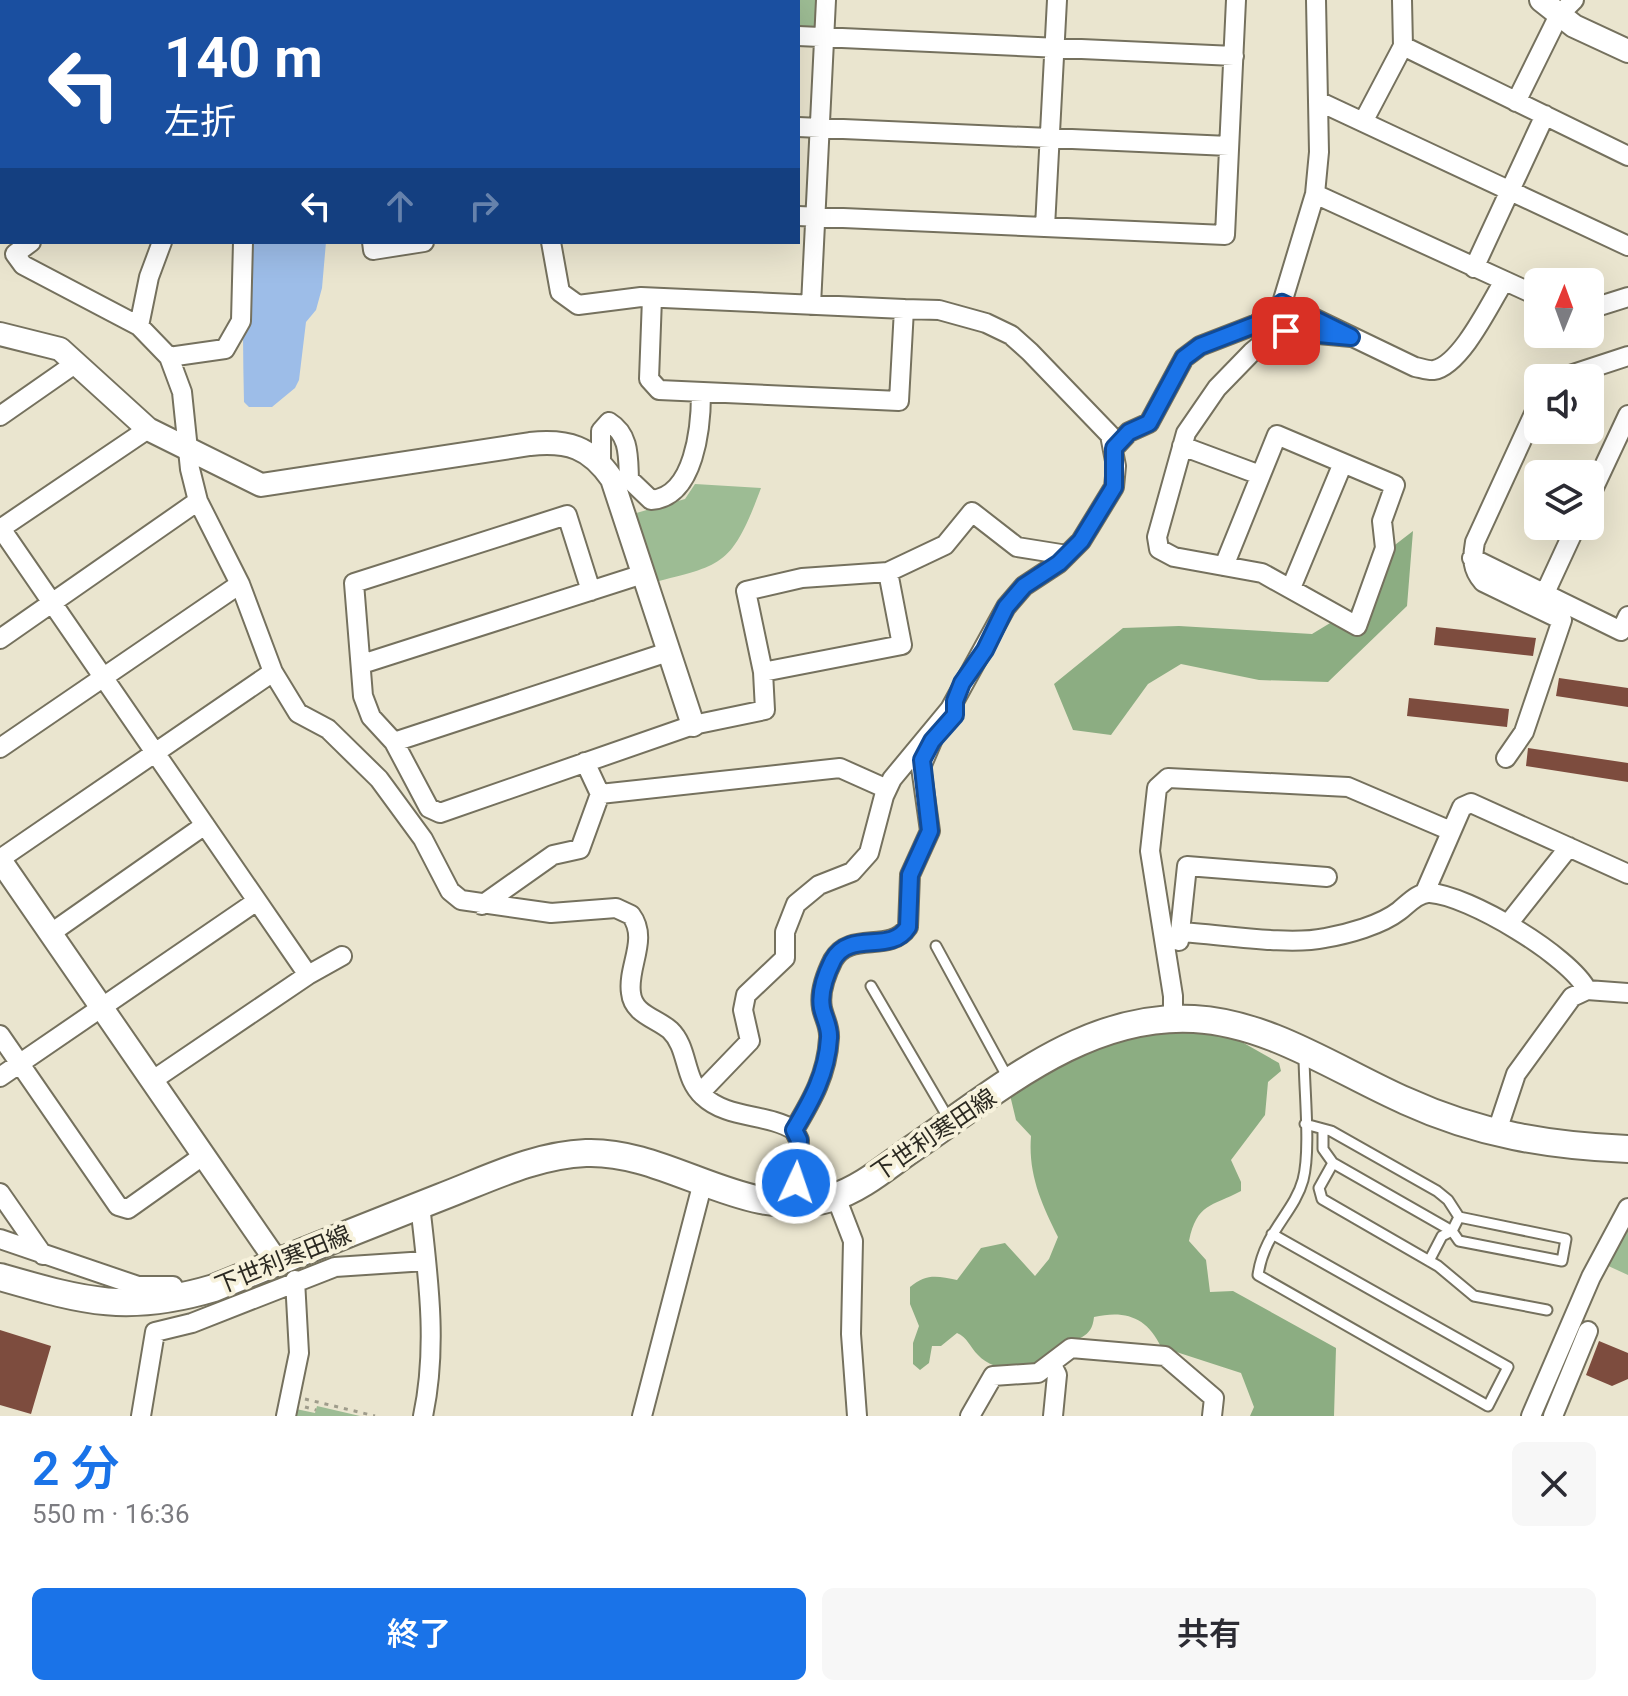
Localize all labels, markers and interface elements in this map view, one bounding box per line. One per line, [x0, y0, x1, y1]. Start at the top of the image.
text: 140 m [164, 25, 323, 91]
icon: left [32, 32, 136, 136]
text: 左折 [164, 101, 236, 143]
icon: left [294, 184, 338, 228]
icon: ahead [378, 184, 422, 228]
icon: right [462, 184, 506, 228]
north arrow [1524, 268, 1604, 348]
map controls [1524, 268, 1604, 540]
pin [1252, 297, 1320, 365]
icon: arrive [1264, 309, 1308, 353]
button: sound [1524, 364, 1604, 444]
button: layers [1524, 460, 1604, 540]
street label: 下世利寒田線 [866, 1083, 1002, 1187]
position arrow [754, 1141, 838, 1225]
street label: 下世利寒田線 [211, 1220, 355, 1300]
text: 2 分 [32, 1440, 119, 1497]
button: close [1512, 1442, 1596, 1526]
text: 550 m · 16:36 [32, 1499, 190, 1529]
button: 終了 [32, 1588, 806, 1680]
button: 共有 [822, 1588, 1596, 1680]

